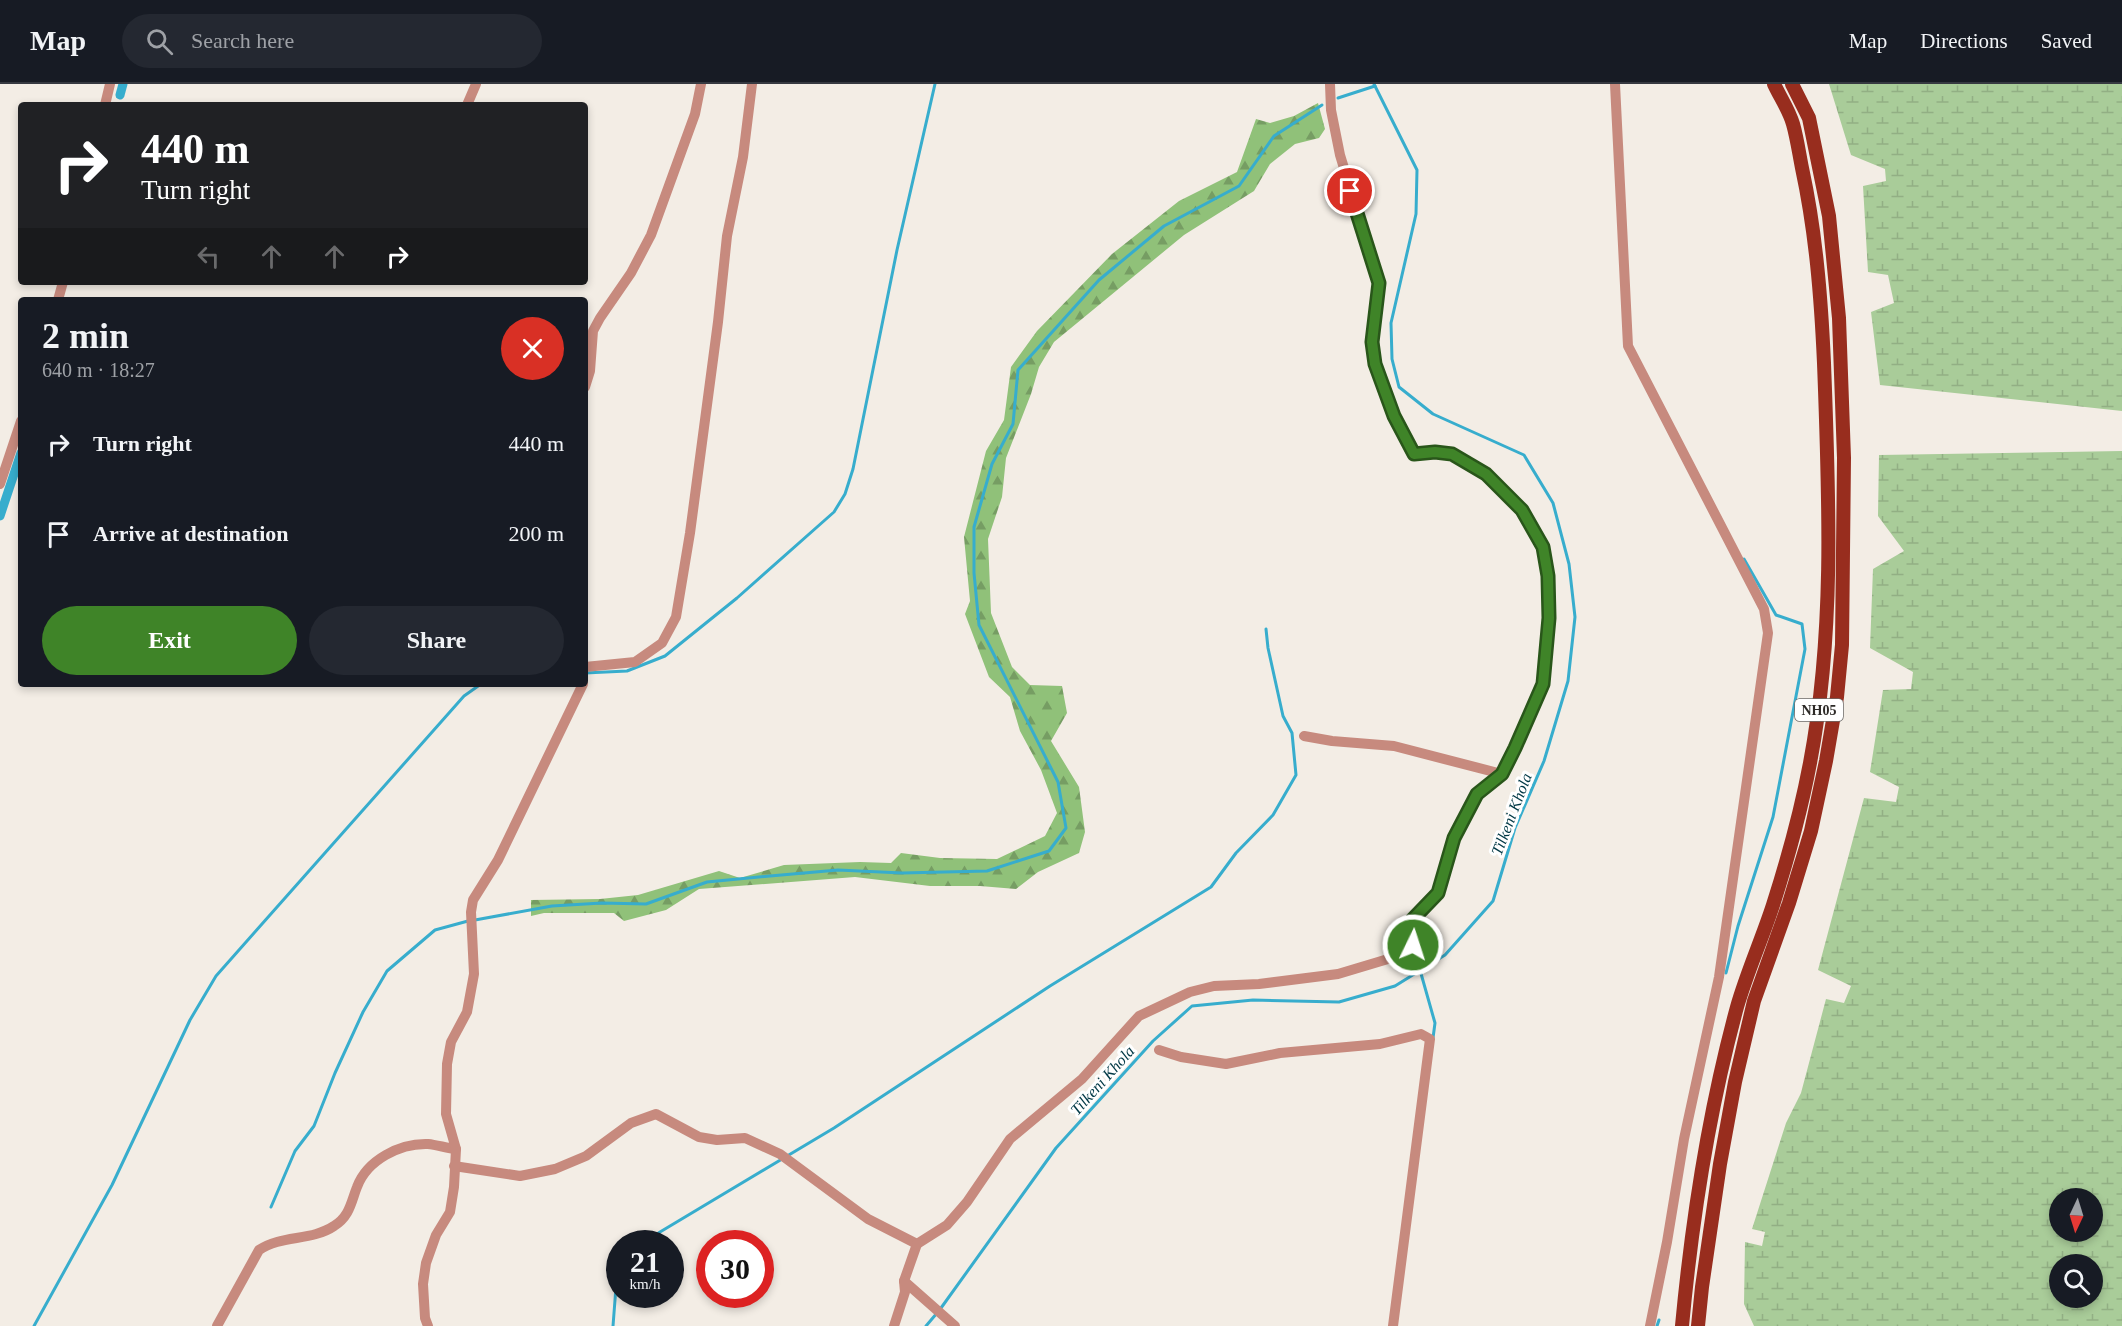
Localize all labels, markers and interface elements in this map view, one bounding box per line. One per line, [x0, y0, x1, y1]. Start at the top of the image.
search box [122, 14, 542, 68]
text: Map [30, 25, 86, 56]
icon: search [143, 25, 176, 58]
text: Search here [191, 28, 294, 53]
text: Map [1849, 29, 1887, 53]
text: Directions [1920, 29, 2008, 53]
text: Saved [2041, 29, 2092, 53]
icon: right [42, 126, 120, 204]
text: 440 m [141, 126, 250, 172]
pin [1324, 165, 1375, 216]
icon: arrive [1333, 174, 1366, 207]
text: Turn right [141, 175, 250, 205]
icon: left [192, 240, 225, 273]
icon: ahead [255, 240, 288, 273]
icon: ahead [318, 240, 351, 273]
icon: right [381, 240, 414, 273]
text: 2 min [42, 316, 129, 356]
button: close [501, 317, 564, 380]
text: 640 m · 18:27 [42, 359, 155, 381]
icon: right [42, 428, 75, 461]
text: Turn right [93, 431, 192, 456]
text: 440 m [508, 431, 564, 456]
icon: arrive [42, 518, 75, 551]
text: Arrive at destination [93, 521, 289, 546]
text: 200 m [508, 521, 564, 546]
button: Exit [42, 606, 297, 675]
button: Share [309, 606, 564, 675]
road number: NH05 [1795, 699, 1843, 721]
water label: Tilkeni Khola [1488, 771, 1535, 858]
position arrow [1381, 913, 1445, 977]
water label: Tilkeni Khola [1067, 1042, 1138, 1118]
north arrow [2049, 1188, 2103, 1242]
map controls [2049, 1188, 2103, 1308]
speed limit sign: 30 [696, 1230, 774, 1308]
text: 21 [630, 1245, 660, 1278]
button: search [2049, 1254, 2103, 1308]
text: km/h [630, 1276, 660, 1292]

